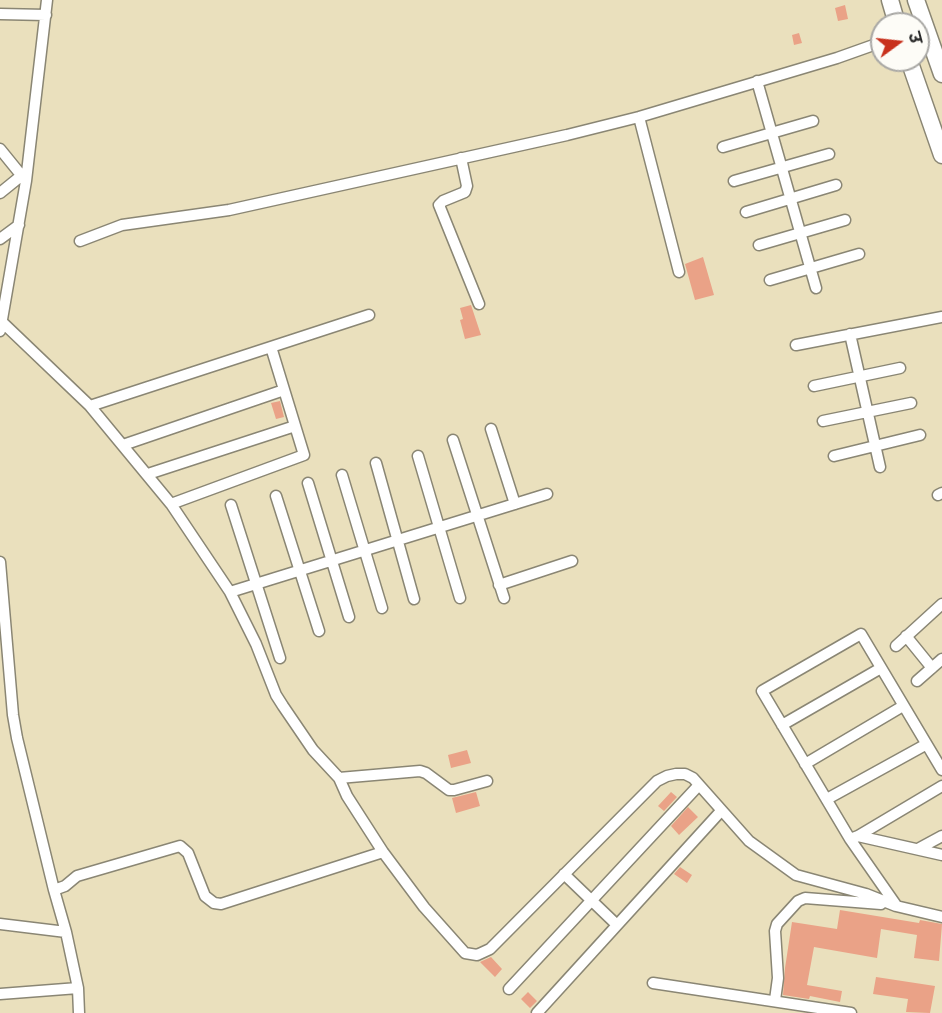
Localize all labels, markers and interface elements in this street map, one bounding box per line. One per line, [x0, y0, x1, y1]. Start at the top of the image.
north arrow [870, 12, 930, 72]
text: उ [903, 30, 927, 46]

